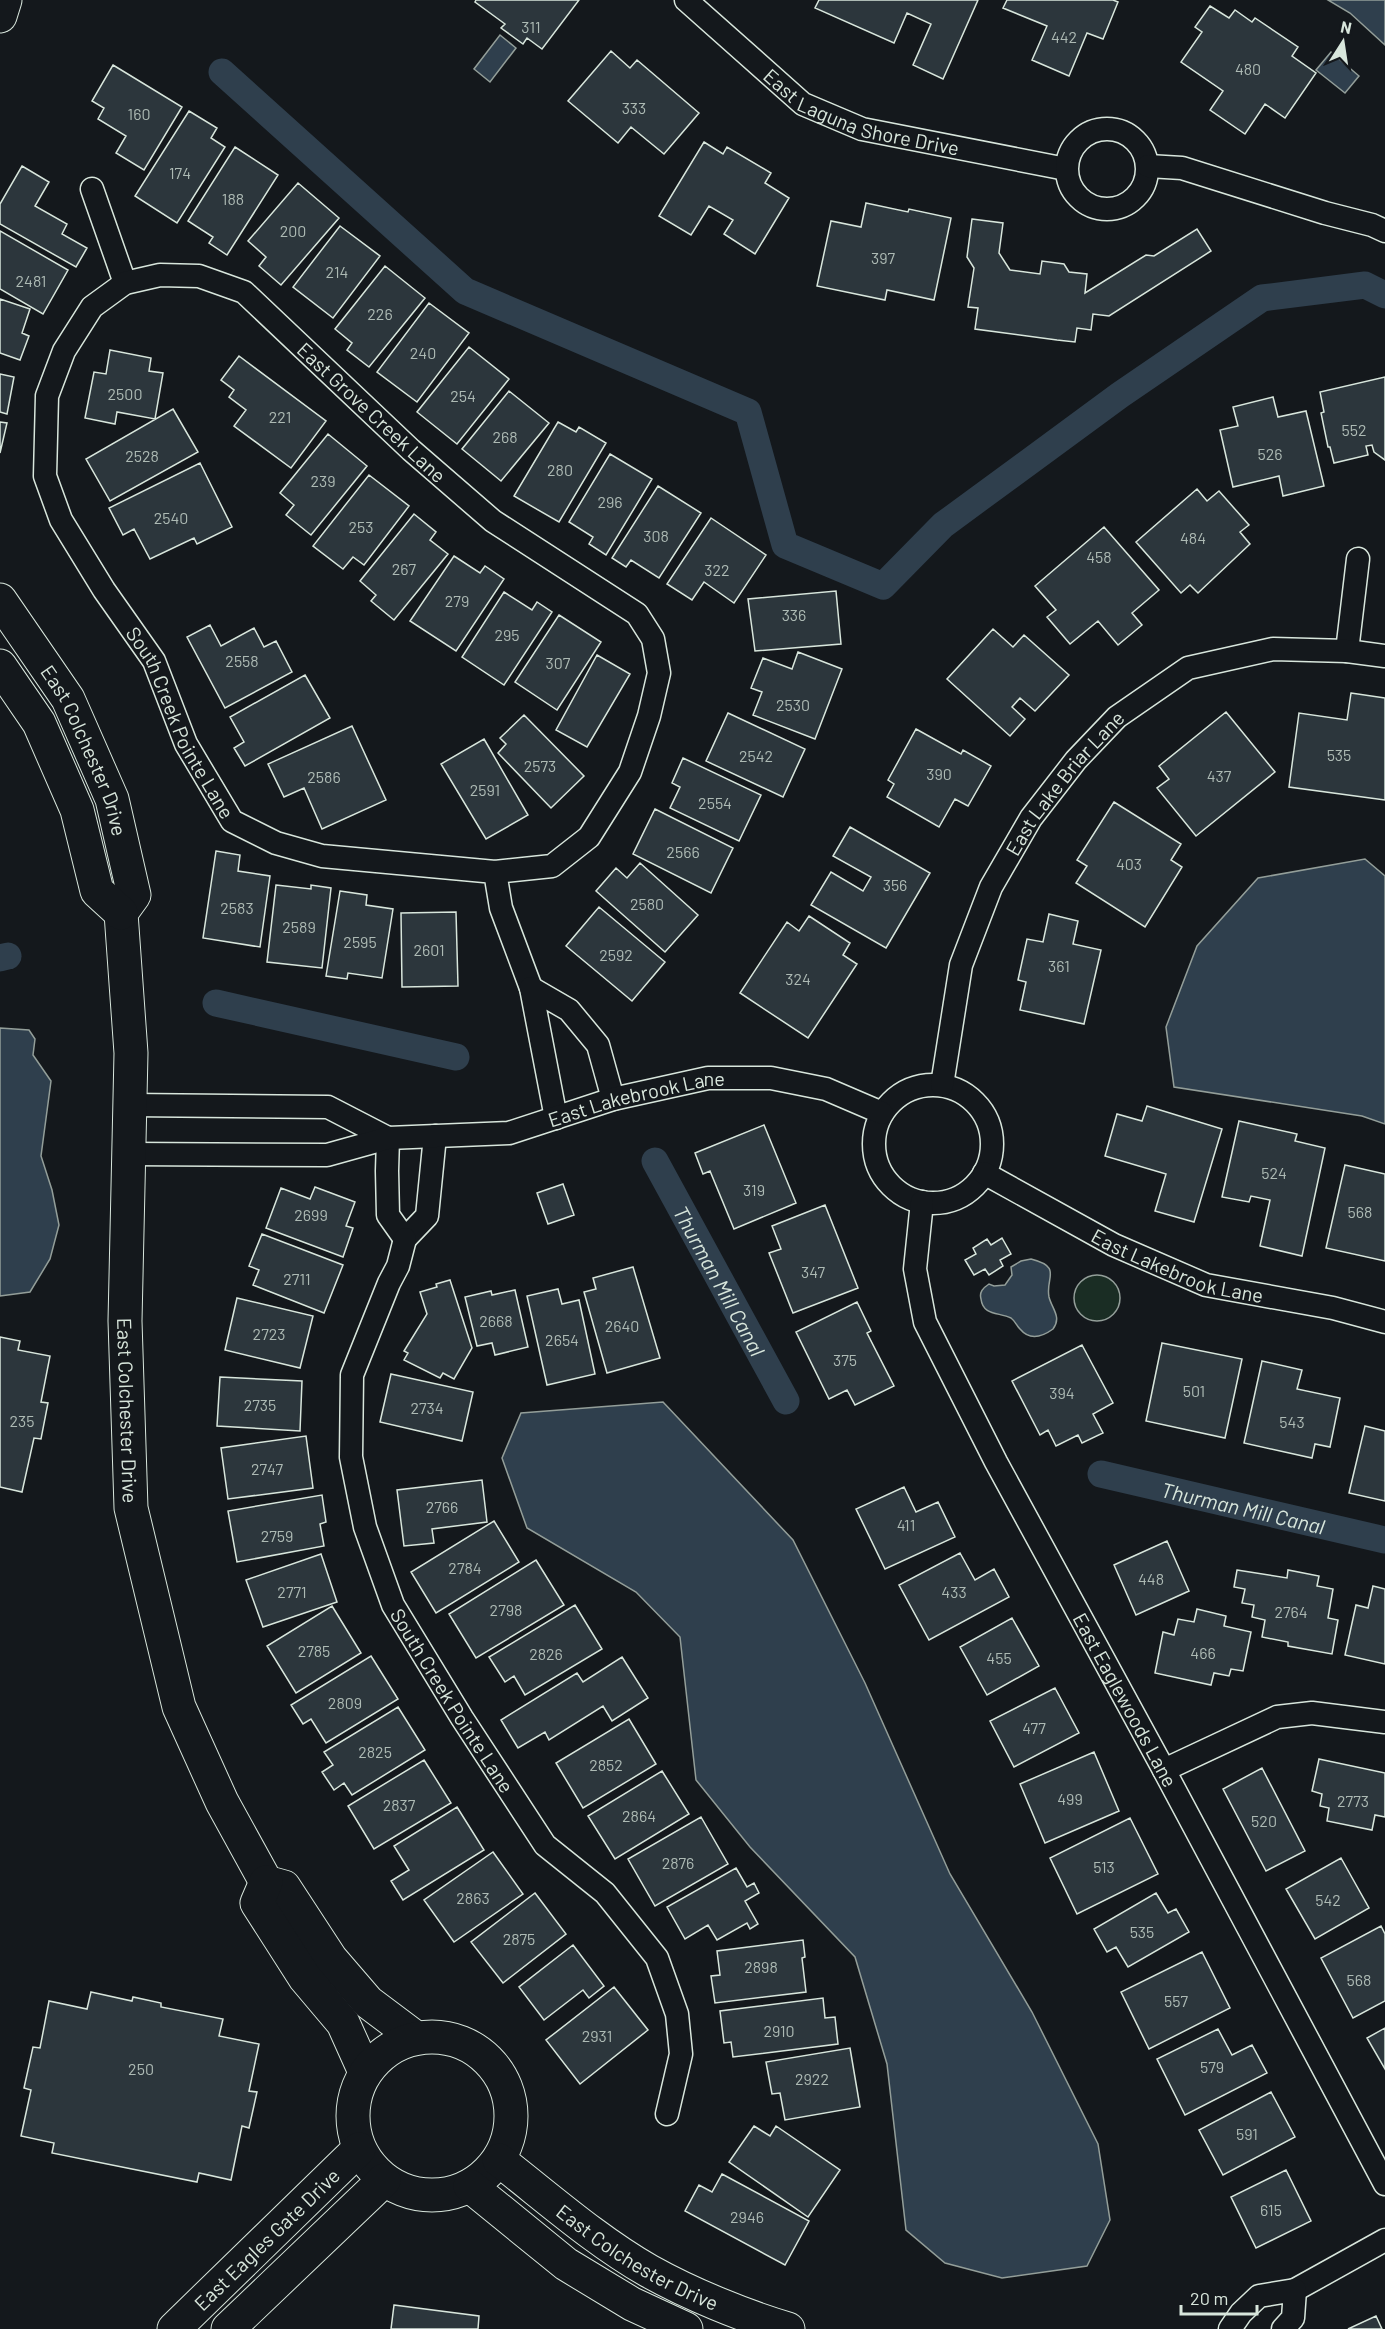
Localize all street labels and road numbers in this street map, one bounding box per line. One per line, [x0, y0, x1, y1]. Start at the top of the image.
street label: East Laguna Shore Drive [759, 63, 961, 160]
street label: East Grove Creek Lane [293, 337, 451, 487]
street label: South Creek Pointe Lane [121, 622, 240, 823]
street label: East Colchester Drive [36, 660, 132, 838]
street label: East Lake Briar Lane [1000, 705, 1129, 860]
street label: East Lakebrook Lane [545, 1066, 725, 1131]
street label: East Lakebrook Lane [1088, 1223, 1265, 1307]
street label: East Colchester Drive [113, 1317, 143, 1504]
street label: South Creek Pointe Lane [386, 1604, 519, 1797]
street label: East Eaglewoods Lane [1068, 1608, 1183, 1791]
street label: East Eagles Gate Drive [189, 2163, 344, 2315]
street label: East Colchester Drive [552, 2199, 722, 2315]

